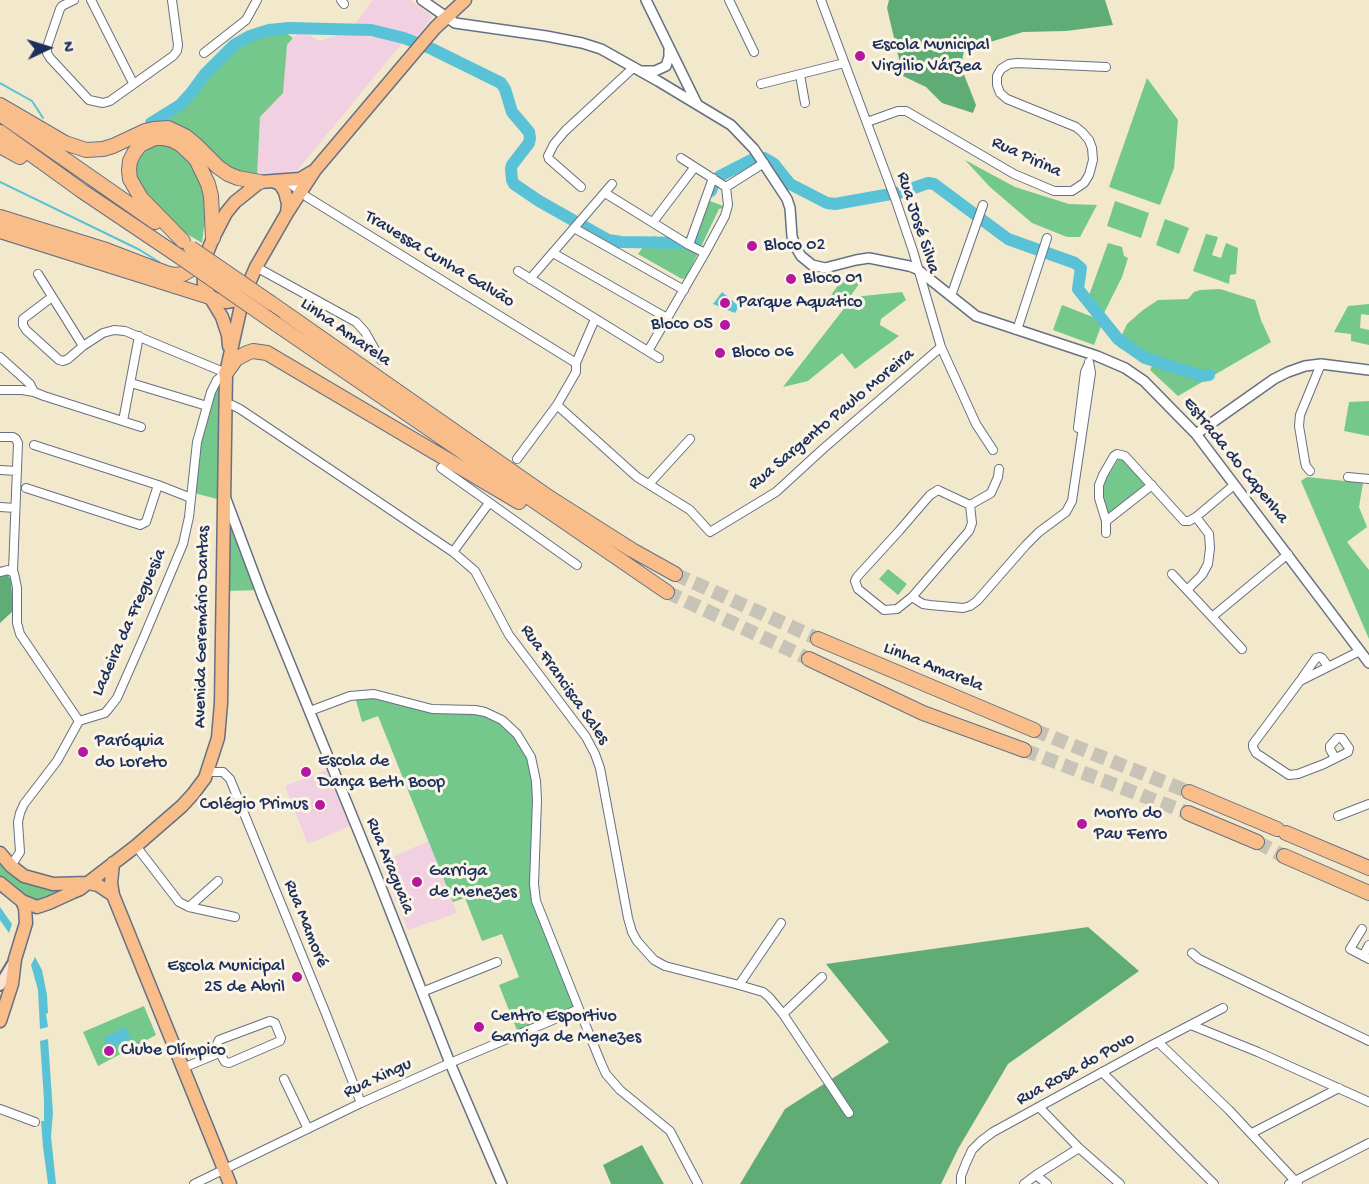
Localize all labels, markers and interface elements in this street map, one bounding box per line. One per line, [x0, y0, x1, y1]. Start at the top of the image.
north arrow [18, 18, 78, 78]
place label: Escola Municipal Virgilio Várzea [872, 35, 990, 78]
text: N [57, 41, 76, 53]
marker: Escola Municipal Virgilio Várzea [853, 49, 867, 63]
street label: Rua Pirina [988, 132, 1064, 184]
street label: Rua José Silva [890, 170, 944, 276]
street label: Travessa Cunha Galvão [360, 207, 518, 313]
place label: Bloco 02 [764, 235, 825, 257]
marker: Bloco 02 [745, 239, 759, 253]
place label: Bloco 01 [803, 268, 863, 290]
marker: Bloco 01 [784, 272, 798, 286]
place label: Parque Aquatico [737, 292, 863, 314]
street label: Linha Amarela [295, 294, 395, 372]
marker: Parque Aquatico [718, 296, 732, 310]
place label: Bloco 05 [651, 314, 713, 336]
marker: Bloco 05 [718, 318, 732, 332]
place label: Bloco 06 [732, 342, 794, 364]
street label: Rua Sargento Paulo Moreira [745, 344, 919, 496]
marker: Bloco 06 [713, 346, 727, 360]
street label: Estrada do Capenha [1177, 393, 1293, 529]
street label: Avenida Geremário Dantas [190, 526, 216, 728]
street label: Ladeira da Freguesia [88, 546, 172, 700]
street label: Rua Francisca Sales [515, 621, 613, 749]
street label: Linha Amarela [880, 638, 986, 698]
place label: Paróquia do Loreto [95, 731, 167, 774]
marker: Paróquia do Loreto [76, 745, 90, 759]
place label: Escola de Dança Beth Boop [318, 751, 445, 794]
marker: Escola de Dança Beth Boop [299, 765, 313, 779]
place label: Colégio Primus [200, 794, 308, 816]
marker: Colégio Primus [313, 798, 327, 812]
place label: Morro do Pau Ferro [1094, 803, 1167, 846]
street label: Rua Araguaia [360, 815, 418, 917]
marker: Morro do Pau Ferro [1075, 817, 1089, 831]
place label: Garriga de Menezes [429, 861, 517, 904]
marker: Garriga de Menezes [410, 875, 424, 889]
street label: Rua Mamoré [278, 877, 332, 971]
place label: Escola Municipal 25 de Abril [167, 956, 285, 998]
marker: Escola Municipal 25 de Abril [290, 970, 304, 984]
place label: Centro Esportivo Garriga de Menezes [491, 1006, 641, 1048]
marker: Centro Esportivo Garriga de Menezes [472, 1020, 486, 1034]
street label: Rua Rosa do Povo [1013, 1028, 1139, 1112]
place label: Clube Olímpico [121, 1040, 226, 1062]
marker: Clube Olímpico [102, 1044, 116, 1058]
street label: Rua Xingu [340, 1054, 416, 1104]

